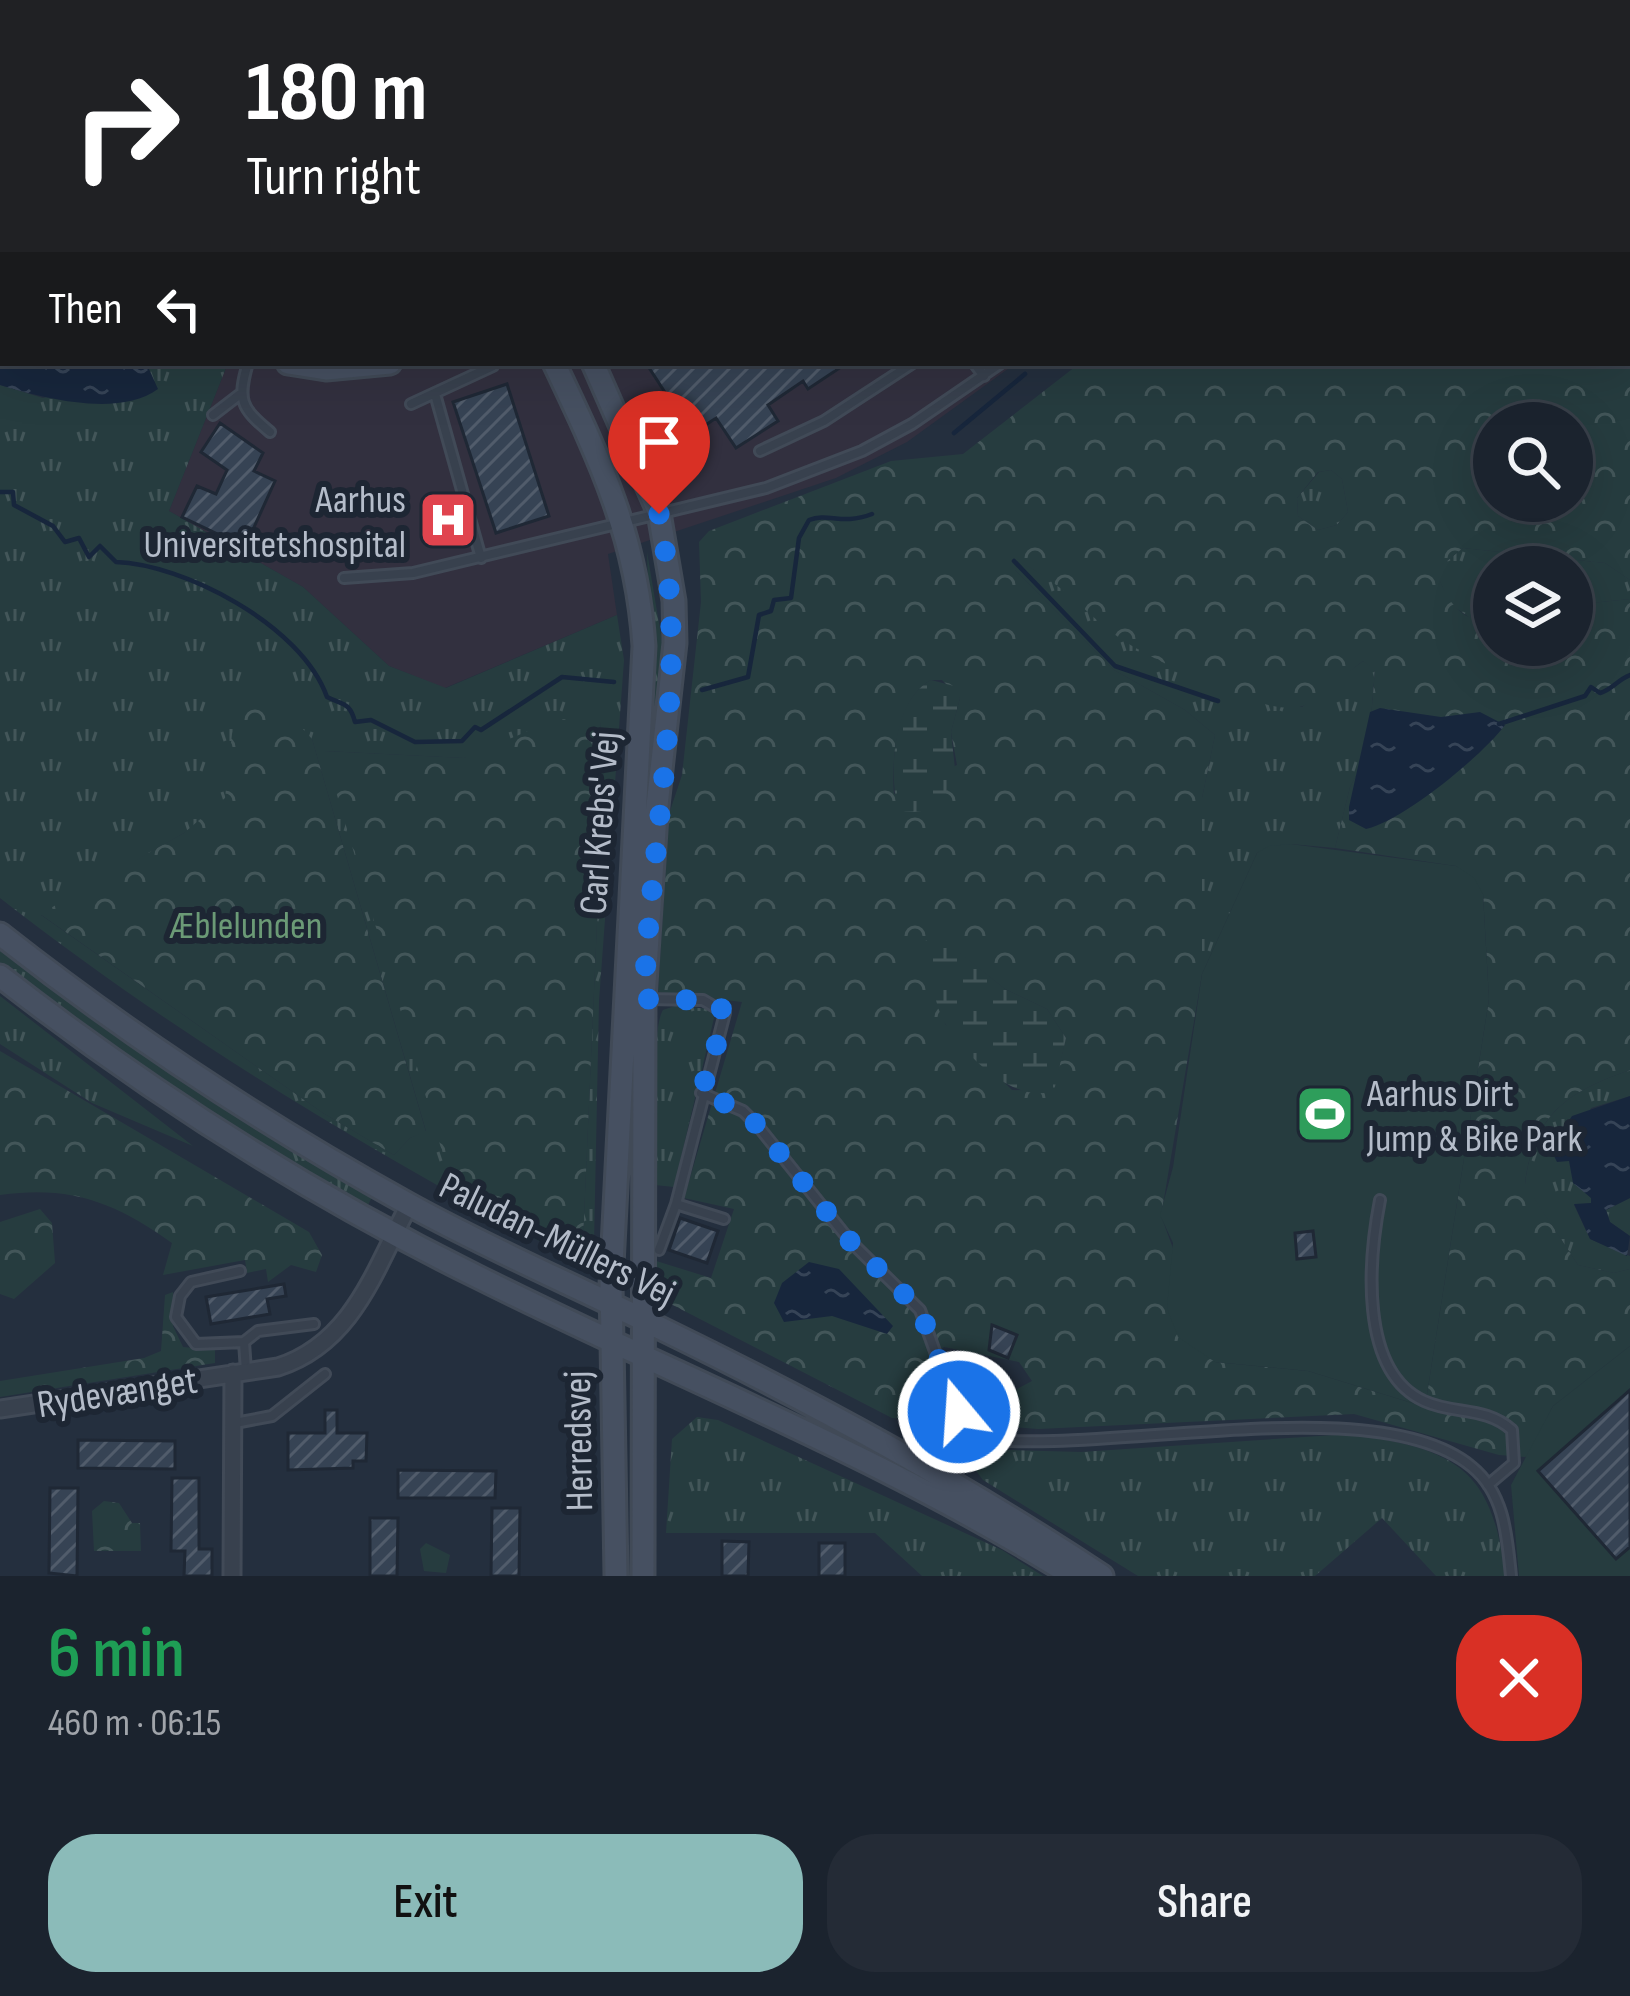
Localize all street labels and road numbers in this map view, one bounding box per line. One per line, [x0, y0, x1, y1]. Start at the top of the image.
street label: Carl Krebs' Vej [571, 730, 630, 916]
street label: Paludan-Müllers Vej [431, 1163, 682, 1318]
street label: Rydevænget [34, 1358, 201, 1429]
street label: Herredsvej [555, 1370, 604, 1512]

